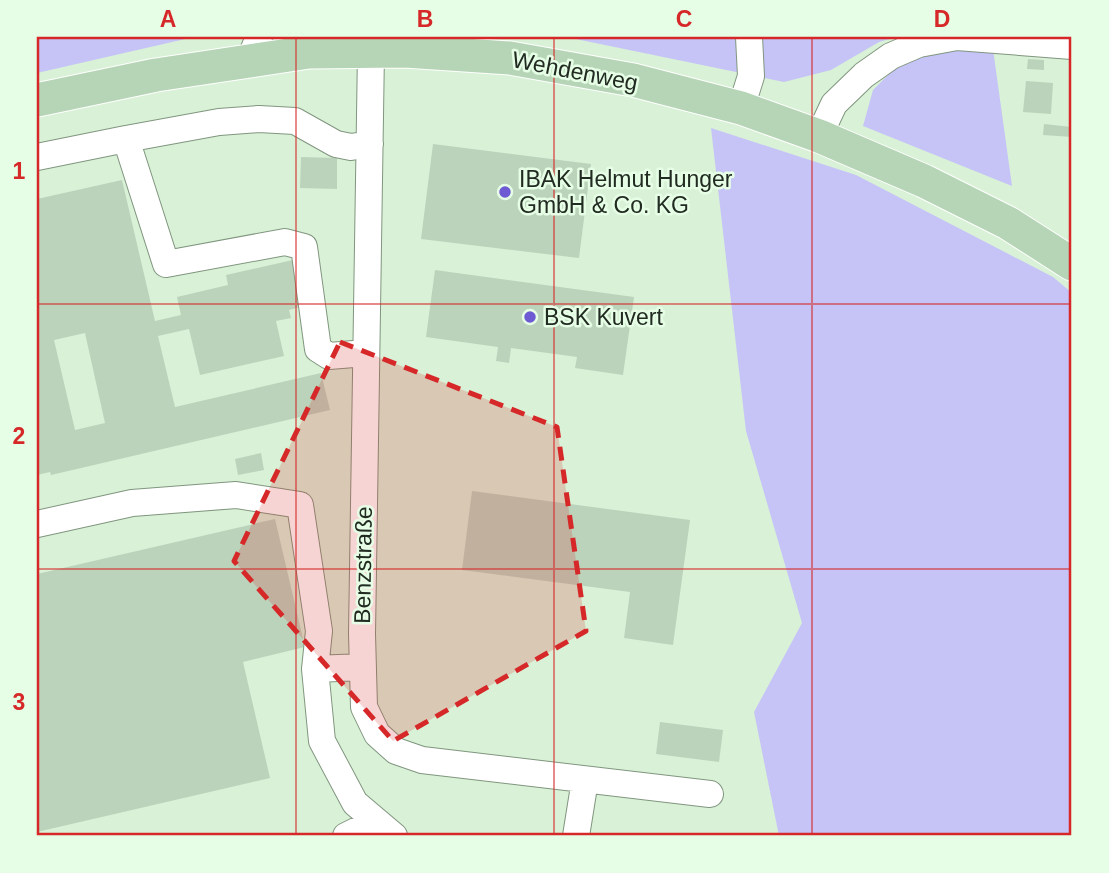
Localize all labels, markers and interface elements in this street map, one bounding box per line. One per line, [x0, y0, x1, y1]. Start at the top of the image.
text: A [160, 6, 176, 32]
text: B [417, 6, 433, 32]
text: C [676, 6, 692, 32]
text: D [934, 6, 950, 32]
street label: Wehdenweg [510, 46, 640, 96]
text: 1 [13, 158, 26, 184]
place label: IBAK Helmut Hunger GmbH & Co. KG [519, 166, 733, 218]
marker: IBAK Helmut Hunger GmbH & Co. KG [497, 184, 513, 200]
place label: BSK Kuvert [544, 304, 663, 330]
marker: BSK Kuvert [522, 309, 538, 325]
text: 2 [13, 423, 25, 449]
street label: Benzstraße [349, 506, 377, 624]
text: 3 [13, 689, 25, 715]

